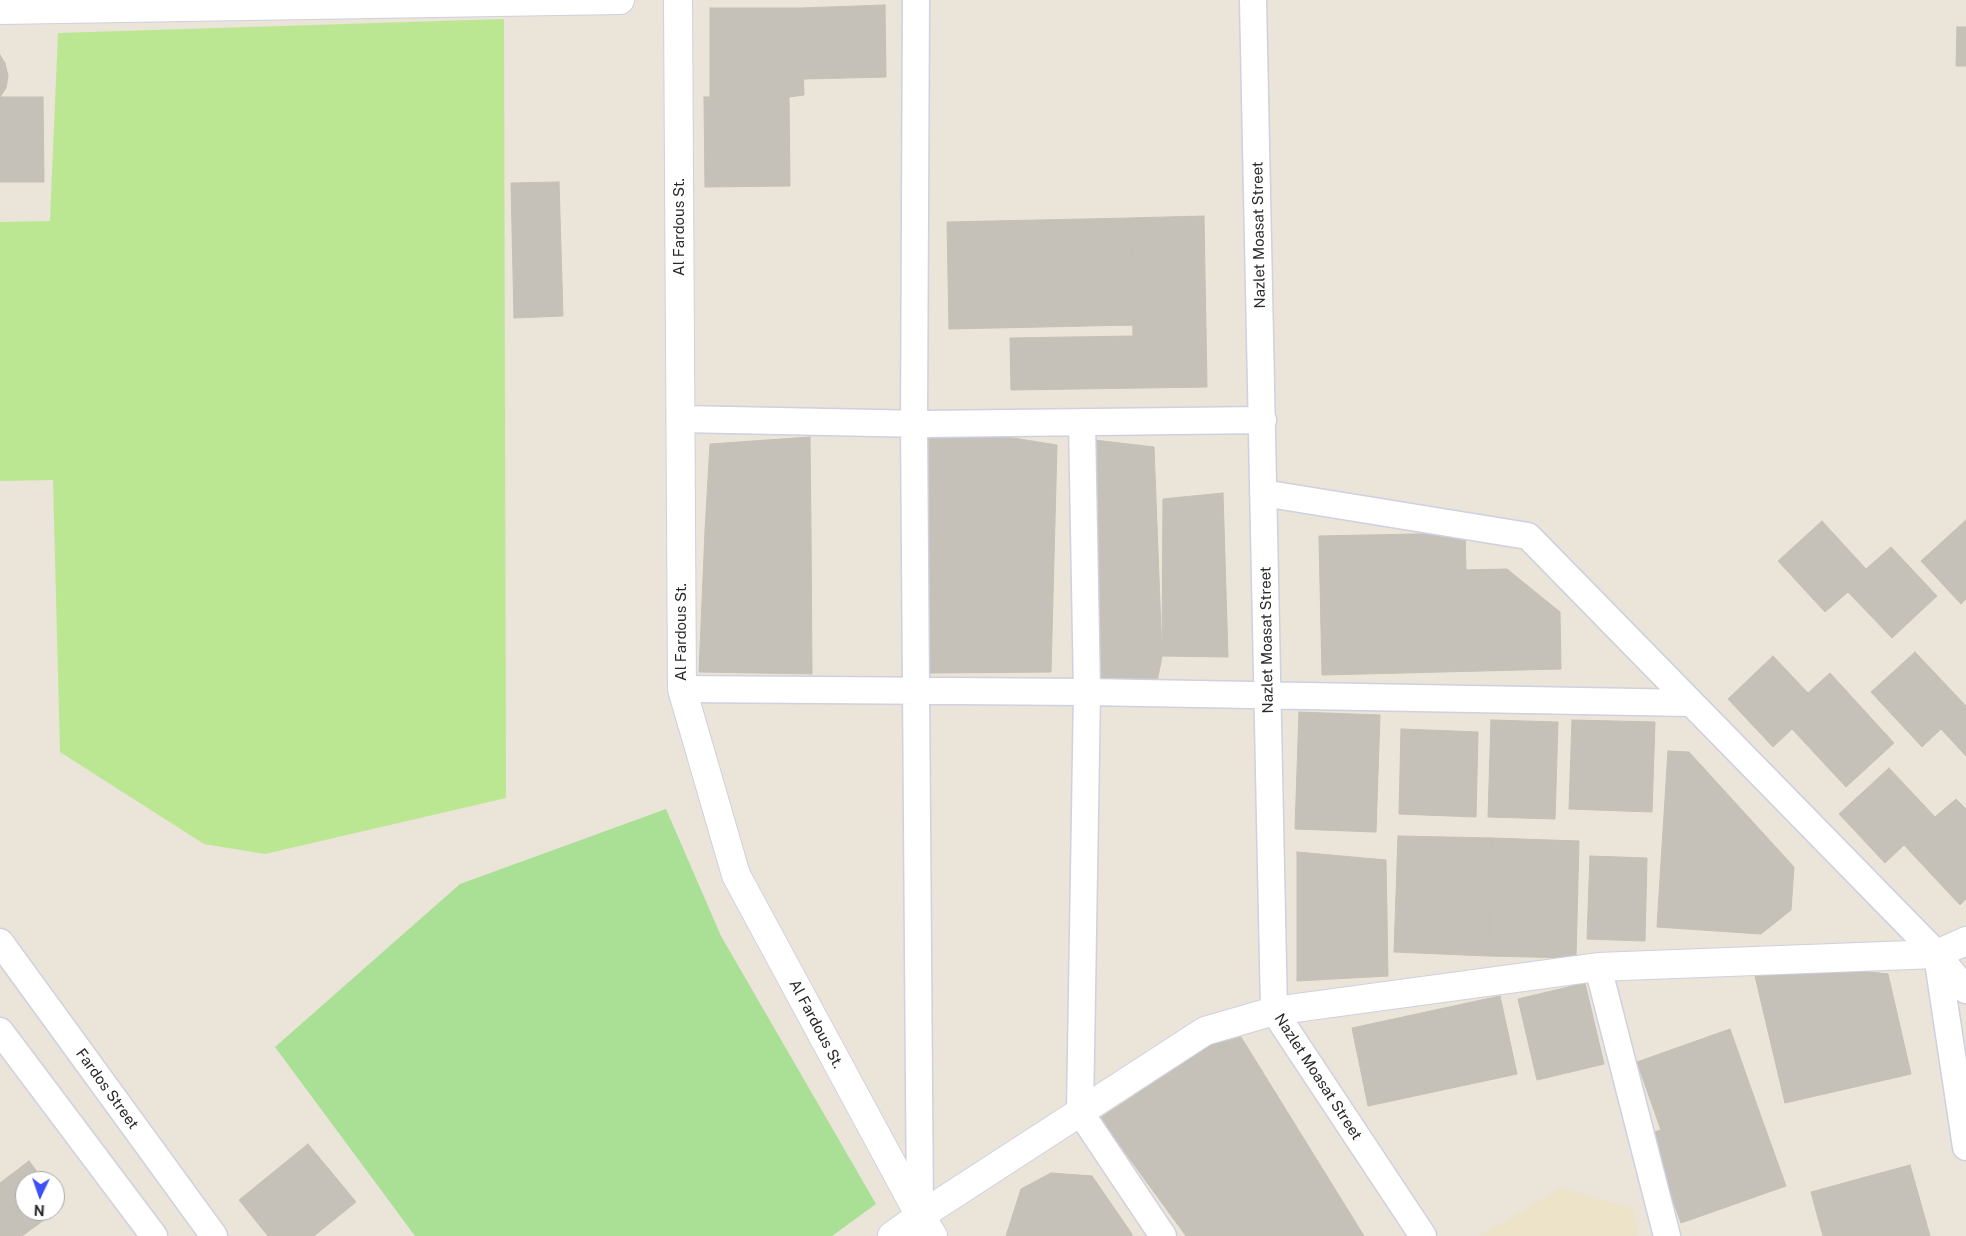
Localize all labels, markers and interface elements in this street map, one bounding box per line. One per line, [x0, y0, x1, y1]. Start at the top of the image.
street label: Nazlet Moasat Street [1249, 161, 1269, 309]
street label: Al Fardous St. [670, 178, 688, 276]
street label: Nazlet Moasat Street [1257, 566, 1277, 714]
street label: Al Fardous St. [672, 583, 690, 681]
street label: Al Fardous St. [785, 977, 847, 1071]
street label: Nazlet Moasat Street [1270, 1010, 1366, 1144]
street label: Fardos Street [72, 1045, 142, 1133]
north arrow [15, 1171, 65, 1221]
text: N [33, 1202, 45, 1218]

